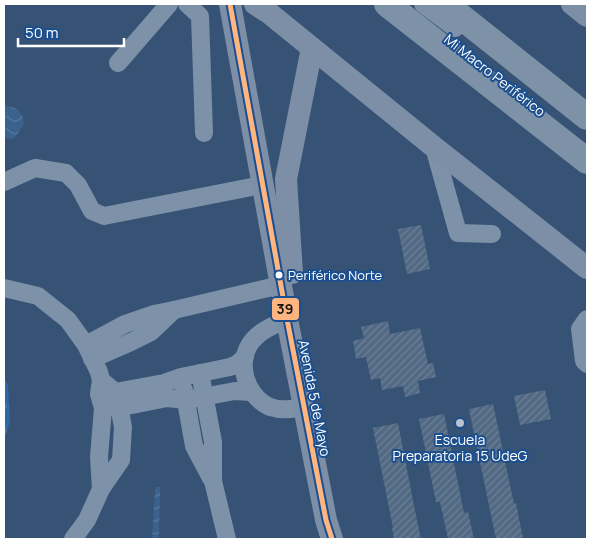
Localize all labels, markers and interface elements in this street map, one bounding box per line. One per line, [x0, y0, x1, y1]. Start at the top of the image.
scale bar [18, 15, 124, 47]
text: 50 m [25, 22, 59, 43]
street label: Mi Macro Periférico [441, 30, 549, 120]
place label: Periférico Norte [288, 266, 383, 284]
marker: Periférico Norte [274, 270, 284, 280]
line badge: 39 [271, 297, 300, 321]
text: 39 [277, 299, 293, 318]
street label: Avenida 5 de Mayo [294, 338, 336, 458]
marker: Escuela Preparatoria 15 UdeG [454, 417, 466, 429]
place label: Escuela Preparatoria 15 UdeG [393, 430, 528, 465]

